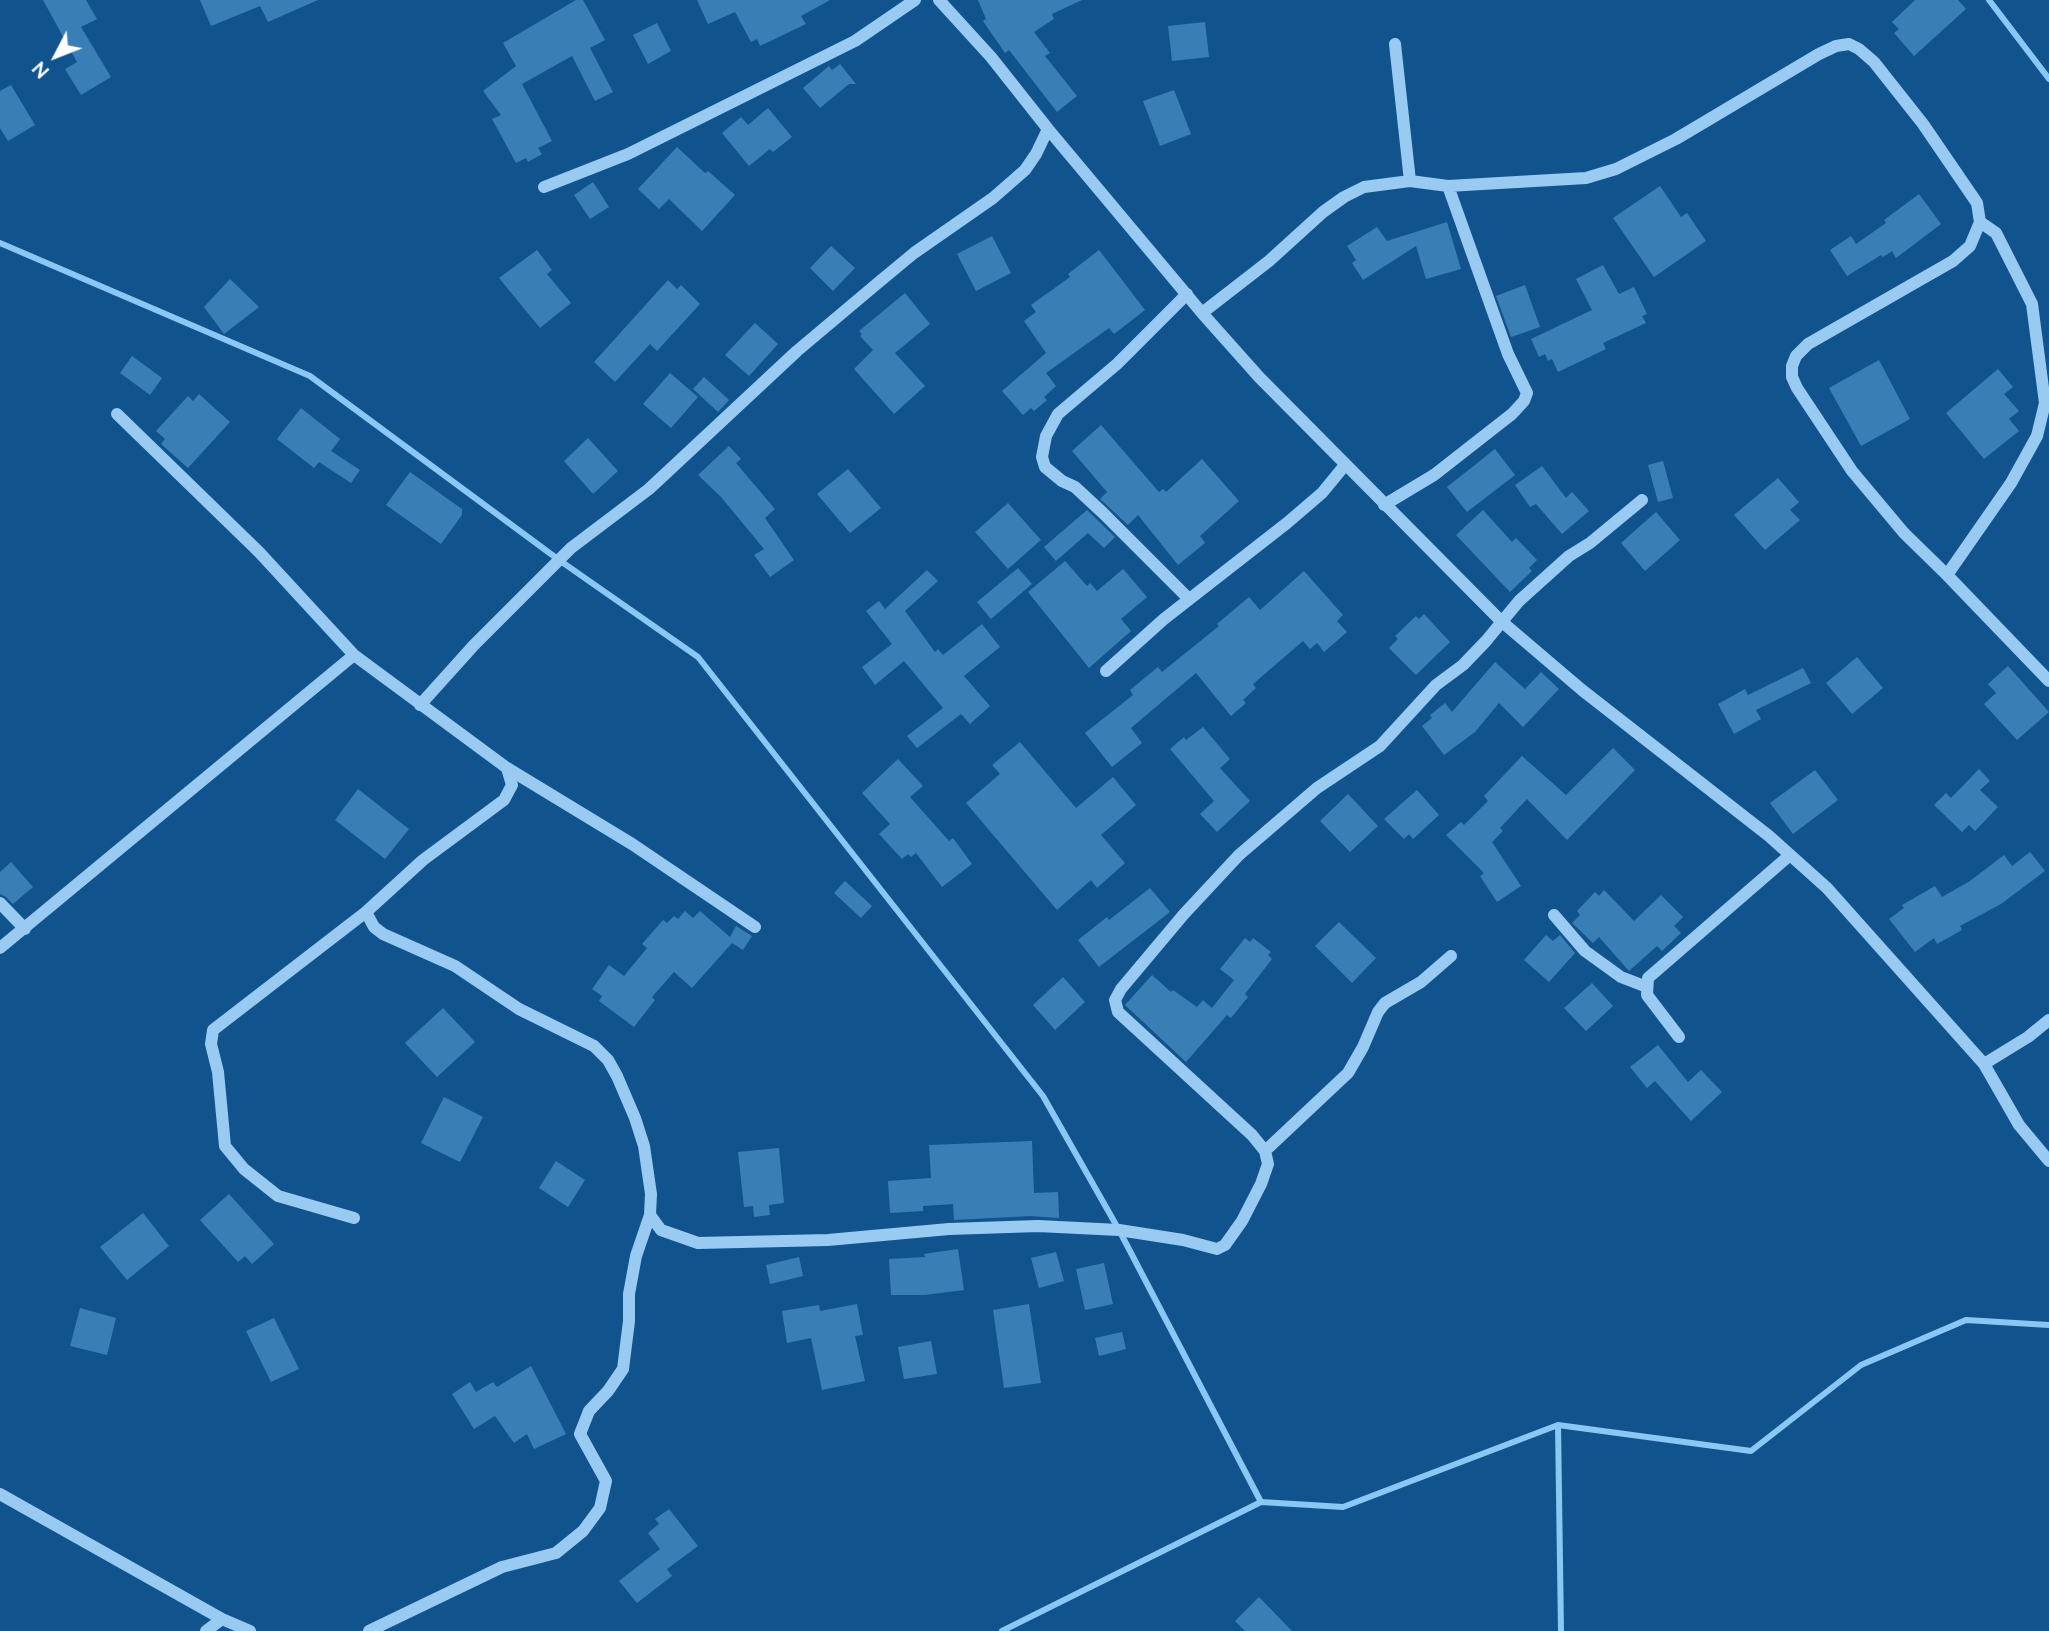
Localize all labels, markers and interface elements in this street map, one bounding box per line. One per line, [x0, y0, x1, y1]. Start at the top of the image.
north arrow [21, 21, 91, 91]
text: N [27, 57, 54, 83]

